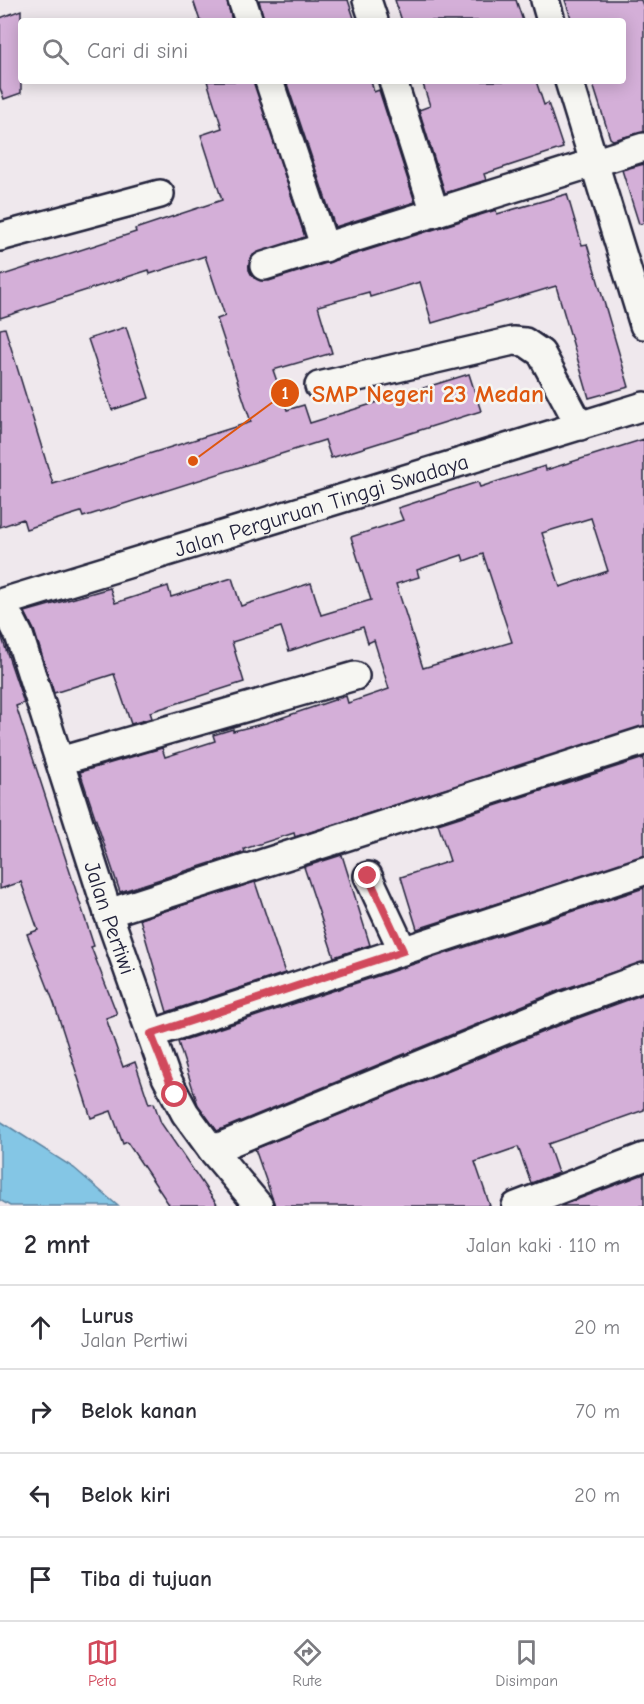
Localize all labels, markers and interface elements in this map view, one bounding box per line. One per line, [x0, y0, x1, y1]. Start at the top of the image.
search box [18, 18, 626, 84]
icon: search [39, 35, 72, 68]
text: Cari di sini [87, 38, 188, 64]
callout: SMP Negeri 23 Medan [270, 372, 556, 414]
text: SMP Negeri 23 Medan [312, 380, 544, 408]
text: 1 [281, 383, 289, 404]
street label: Jalan Perguruan Tinggi Swadaya [171, 448, 472, 563]
street label: Jalan Pertiwi [78, 858, 141, 978]
route end [354, 862, 380, 888]
route start [161, 1081, 187, 1107]
text: 2 mnt [24, 1230, 90, 1260]
text: Jalan kaki · 110 m [466, 1234, 620, 1257]
text: Lurus [81, 1303, 133, 1329]
icon: ahead [24, 1311, 57, 1344]
text: 20 m [574, 1316, 620, 1339]
text: Jalan Pertiwi [81, 1329, 188, 1352]
icon: right [24, 1395, 57, 1428]
text: Belok kanan [81, 1398, 197, 1424]
text: 70 m [575, 1400, 620, 1423]
icon: left [24, 1479, 57, 1512]
text: Belok kiri [81, 1482, 171, 1508]
text: 20 m [574, 1484, 620, 1507]
icon: arrive [24, 1563, 57, 1596]
text: Tiba di tujuan [81, 1566, 212, 1592]
tab: Peta [86, 1636, 119, 1690]
tab: Rute [291, 1636, 324, 1690]
tab: Disimpan [495, 1636, 558, 1690]

